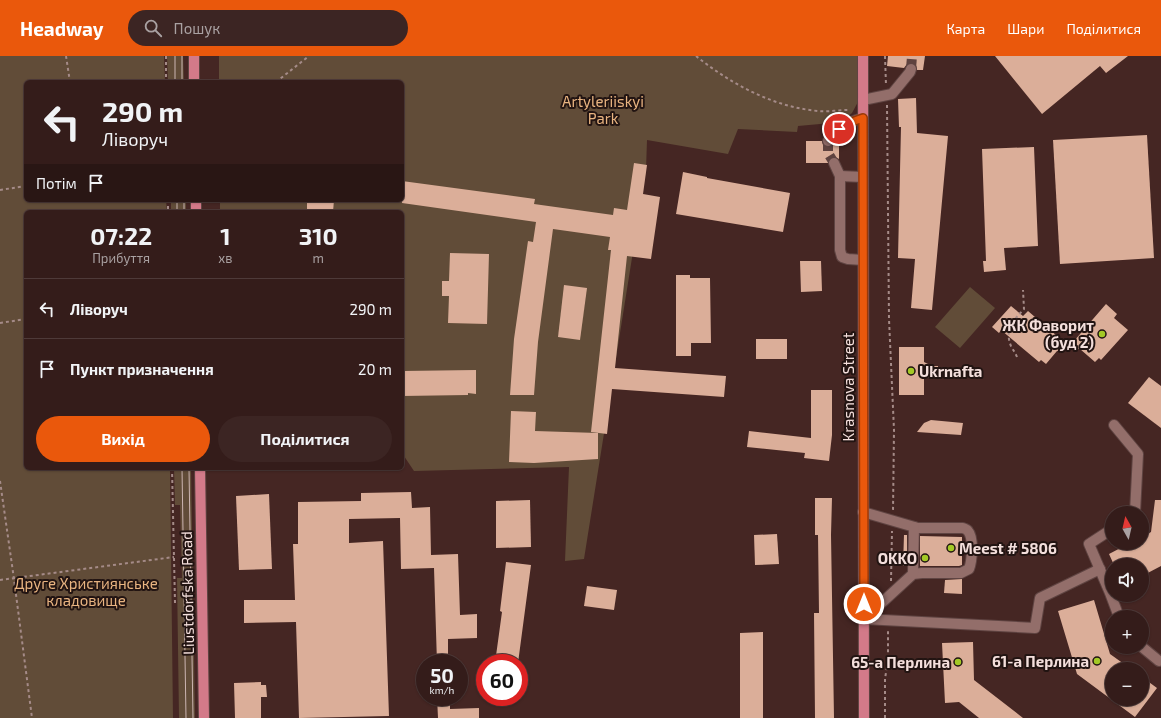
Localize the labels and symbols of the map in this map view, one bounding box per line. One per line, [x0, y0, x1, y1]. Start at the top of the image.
park label: Artyleriiskyi Park [562, 92, 644, 127]
pin [822, 112, 856, 146]
place label: ЖК Фаворит (буд 2) [1002, 316, 1094, 351]
marker: ЖК Фаворит (буд 2) [1097, 329, 1107, 339]
street label: Krasnova Street [839, 332, 857, 442]
place label: Ukrnafta [919, 362, 982, 380]
marker: Ukrnafta [906, 366, 916, 376]
north arrow [1105, 506, 1149, 550]
street label: Liustdorfska Road [177, 531, 197, 655]
place label: Meest # 5806 [959, 539, 1057, 557]
marker: Meest # 5806 [946, 543, 956, 553]
place label: OKKO [878, 549, 917, 567]
marker: OKKO [920, 553, 930, 563]
park label: Друге Християнське кладовище [14, 574, 158, 609]
position arrow [843, 583, 885, 625]
place label: 61-а Перлина [992, 652, 1089, 670]
place label: 65-а Перлина [851, 653, 950, 671]
speed limit sign: 60 [476, 654, 528, 706]
marker: 61-а Перлина [1092, 656, 1102, 666]
marker: 65-а Перлина [953, 657, 963, 667]

